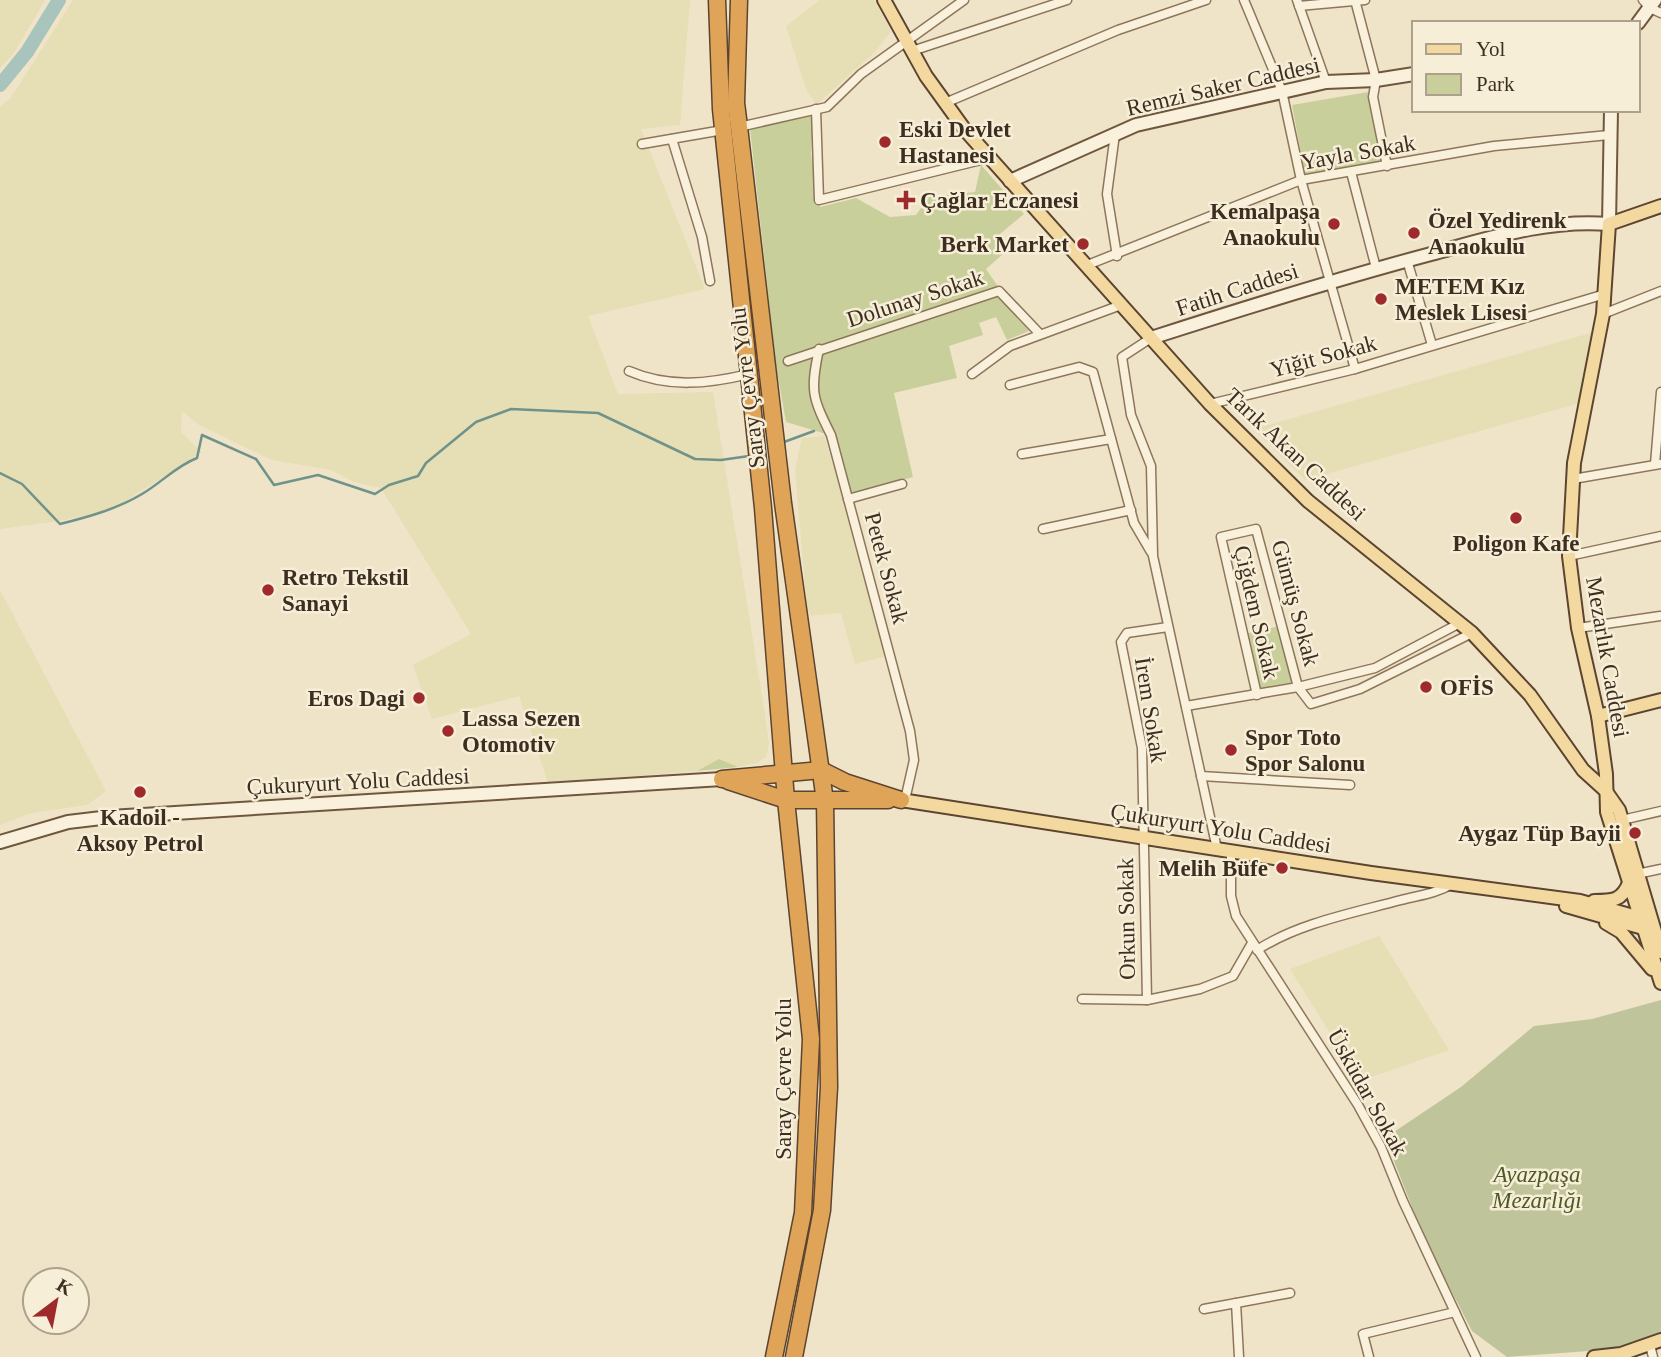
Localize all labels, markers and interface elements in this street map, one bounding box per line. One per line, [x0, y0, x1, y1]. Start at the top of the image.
legend [1412, 21, 1640, 112]
text: Yol [1476, 37, 1506, 61]
street label: Remzi Saker Caddesi [1124, 52, 1322, 121]
text: Park [1476, 72, 1515, 96]
place label: Eski Devlet Hastanesi [899, 117, 1011, 168]
street label: Yayla Sokak [1299, 130, 1418, 175]
marker: Eski Devlet Hastanesi [877, 134, 893, 150]
place label: Çağlar Eczanesi [920, 188, 1079, 213]
marker: Çağlar Eczanesi [898, 192, 914, 208]
place label: Kemalpaşa Anaokulu [1210, 199, 1320, 250]
place label: Özel Yedirenk Anaokulu [1428, 208, 1567, 259]
marker: Kemalpaşa Anaokulu [1326, 216, 1342, 232]
marker: Özel Yedirenk Anaokulu [1406, 225, 1422, 241]
place label: Berk Market [941, 232, 1069, 257]
marker: Berk Market [1075, 236, 1091, 252]
street label: Fatih Caddesi [1173, 258, 1301, 321]
street label: Dolunay Sokak [844, 264, 987, 332]
place label: METEM Kız Meslek Lisesi [1395, 274, 1528, 325]
marker: METEM Kız Meslek Lisesi [1373, 291, 1389, 307]
street label: Saray Çevre Yolu [725, 306, 770, 470]
street label: Yiğit Sokak [1267, 330, 1380, 383]
street label: Tarık Akan Caddesi [1220, 383, 1371, 526]
street label: Petek Sokak [860, 510, 914, 627]
marker: Poligon Kafe [1508, 510, 1524, 526]
place label: Poligon Kafe [1452, 531, 1580, 556]
street label: Gümüş Sokak [1267, 537, 1325, 669]
street label: Çiğdem Sokak [1229, 543, 1284, 682]
place label: Retro Tekstil Sanayi [282, 565, 409, 616]
street label: Mezarlık Caddesi [1581, 575, 1634, 739]
marker: Retro Tekstil Sanayi [260, 582, 276, 598]
street label: İrem Sokak [1130, 655, 1171, 765]
place label: OFİS [1440, 675, 1494, 700]
marker: OFİS [1418, 679, 1434, 695]
place label: Eros Dagi [308, 686, 406, 711]
marker: Eros Dagi [411, 690, 427, 706]
place label: Lassa Sezen Otomotiv [462, 706, 580, 757]
marker: Lassa Sezen Otomotiv [440, 723, 456, 739]
place label: Spor Toto Spor Salonu [1245, 725, 1366, 776]
marker: Spor Toto Spor Salonu [1223, 742, 1239, 758]
street label: Çukuryurt Yolu Caddesi [246, 763, 470, 800]
marker: Kadoil - Aksoy Petrol [132, 784, 148, 800]
street label: Çukuryurt Yolu Caddesi [1109, 799, 1333, 858]
place label: Kadoil - Aksoy Petrol [77, 805, 203, 856]
place label: Aygaz Tüp Bayii [1458, 821, 1622, 846]
marker: Aygaz Tüp Bayii [1627, 825, 1643, 841]
place label: Melih Büfe [1159, 856, 1268, 881]
street label: Orkun Sokak [1113, 857, 1140, 980]
marker: Melih Büfe [1274, 860, 1290, 876]
street label: Saray Çevre Yolu [771, 998, 796, 1160]
street label: Üsküdar Sokak [1322, 1024, 1413, 1160]
park label: Ayazpaşa Mezarlığı [1491, 1162, 1582, 1213]
north arrow [21, 1266, 91, 1336]
text: K [53, 1274, 77, 1300]

